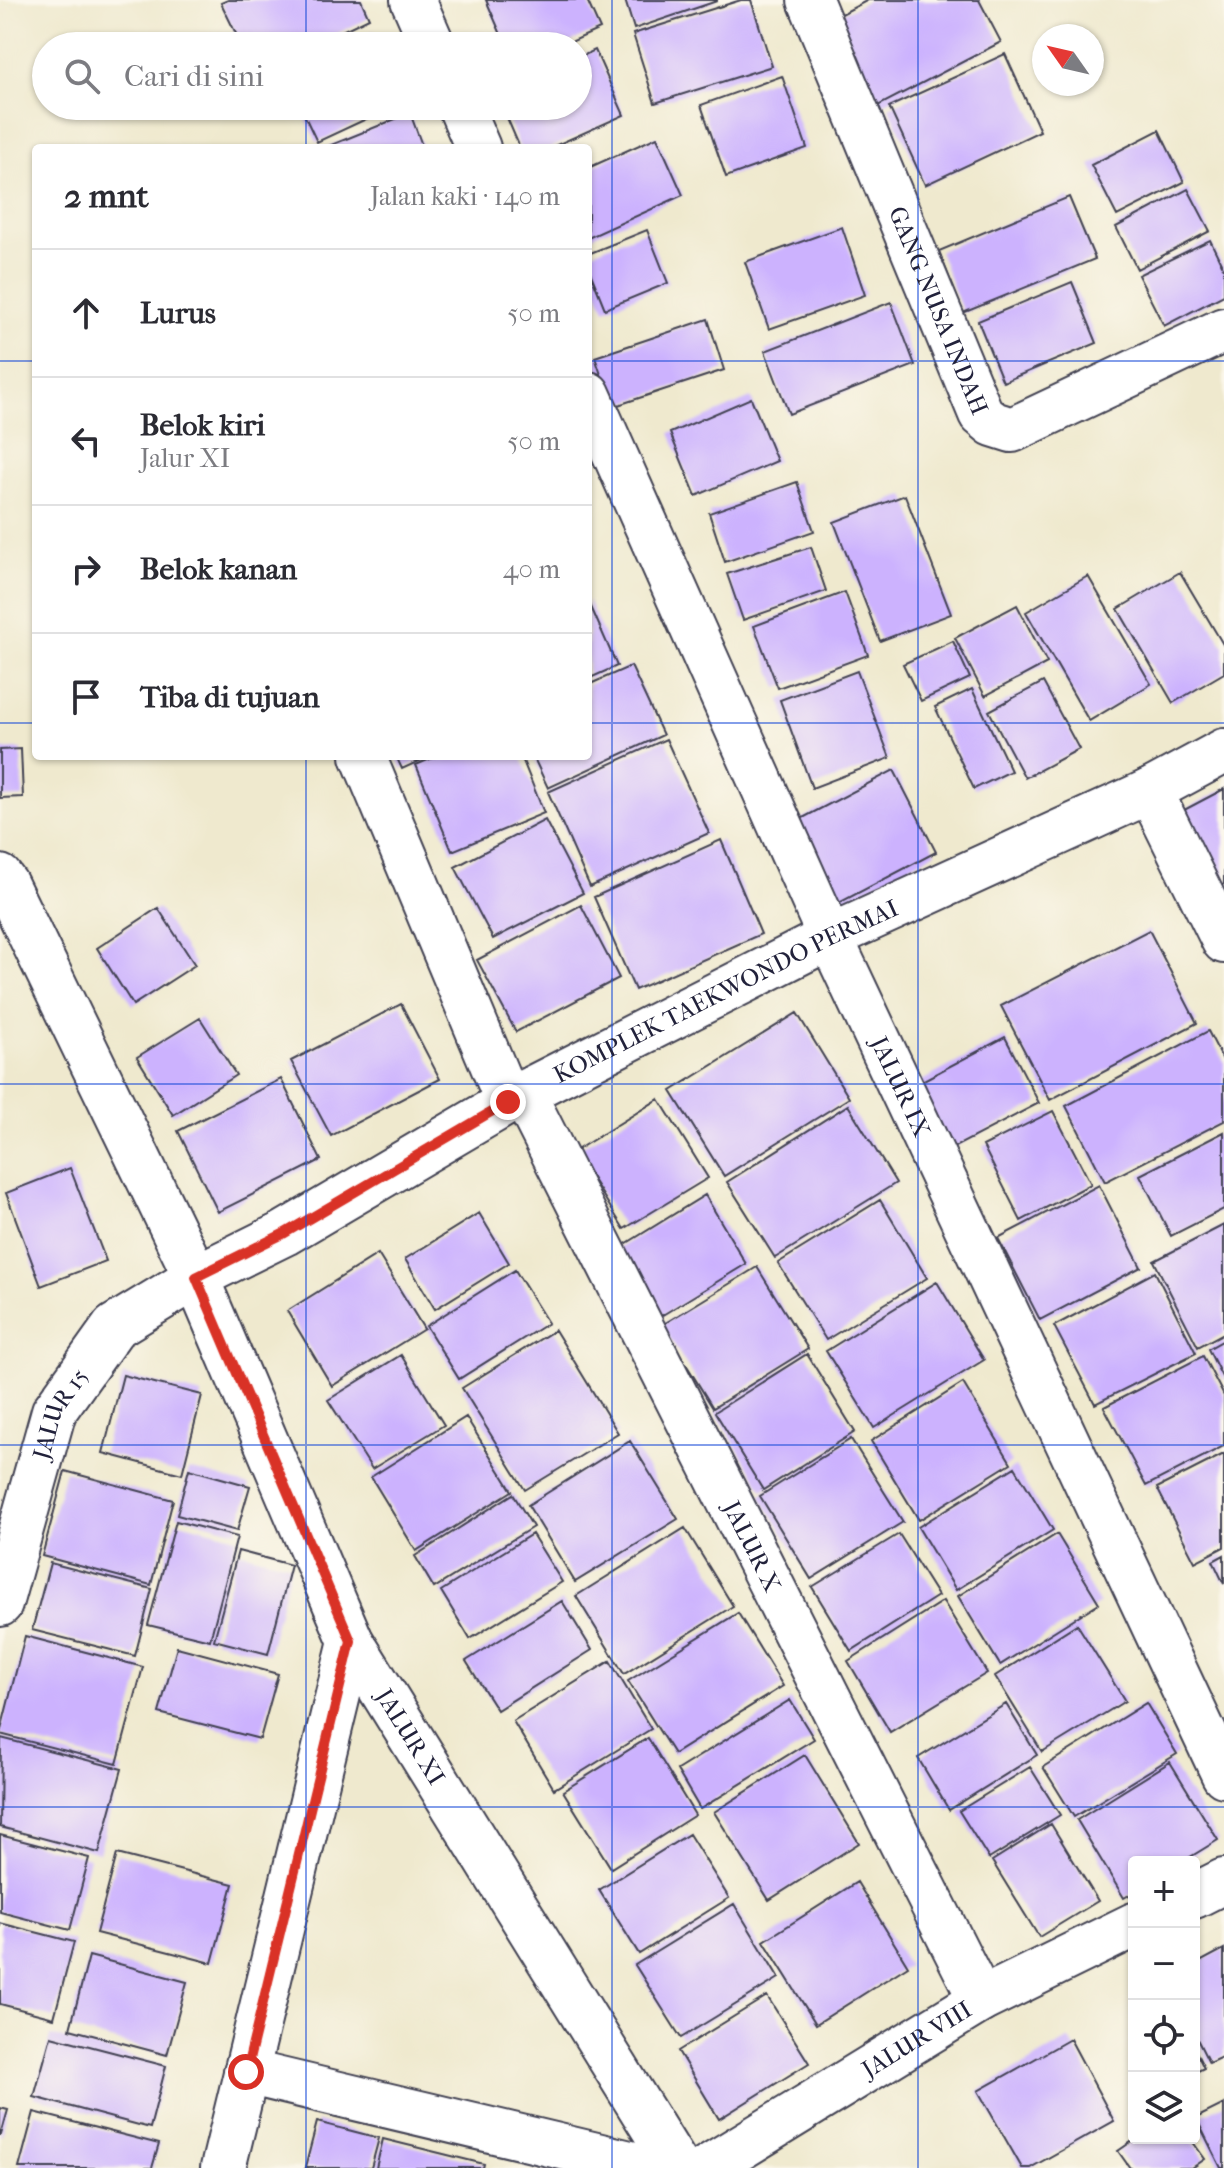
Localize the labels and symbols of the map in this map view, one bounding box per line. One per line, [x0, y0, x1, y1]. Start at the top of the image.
north arrow [1032, 24, 1104, 96]
street label: GANG NUSA INDAH [883, 202, 994, 419]
street label: KOMPLEK TAEKWONDO PERMAI [549, 894, 903, 1089]
street label: JALUR IX [864, 1030, 936, 1142]
route end [490, 1084, 526, 1120]
street label: JALUR 15 [27, 1363, 94, 1465]
street label: JALUR X [716, 1494, 787, 1597]
street label: JALUR XI [369, 1682, 451, 1790]
street label: JALUR VIII [855, 1995, 977, 2085]
route start [228, 2054, 264, 2090]

